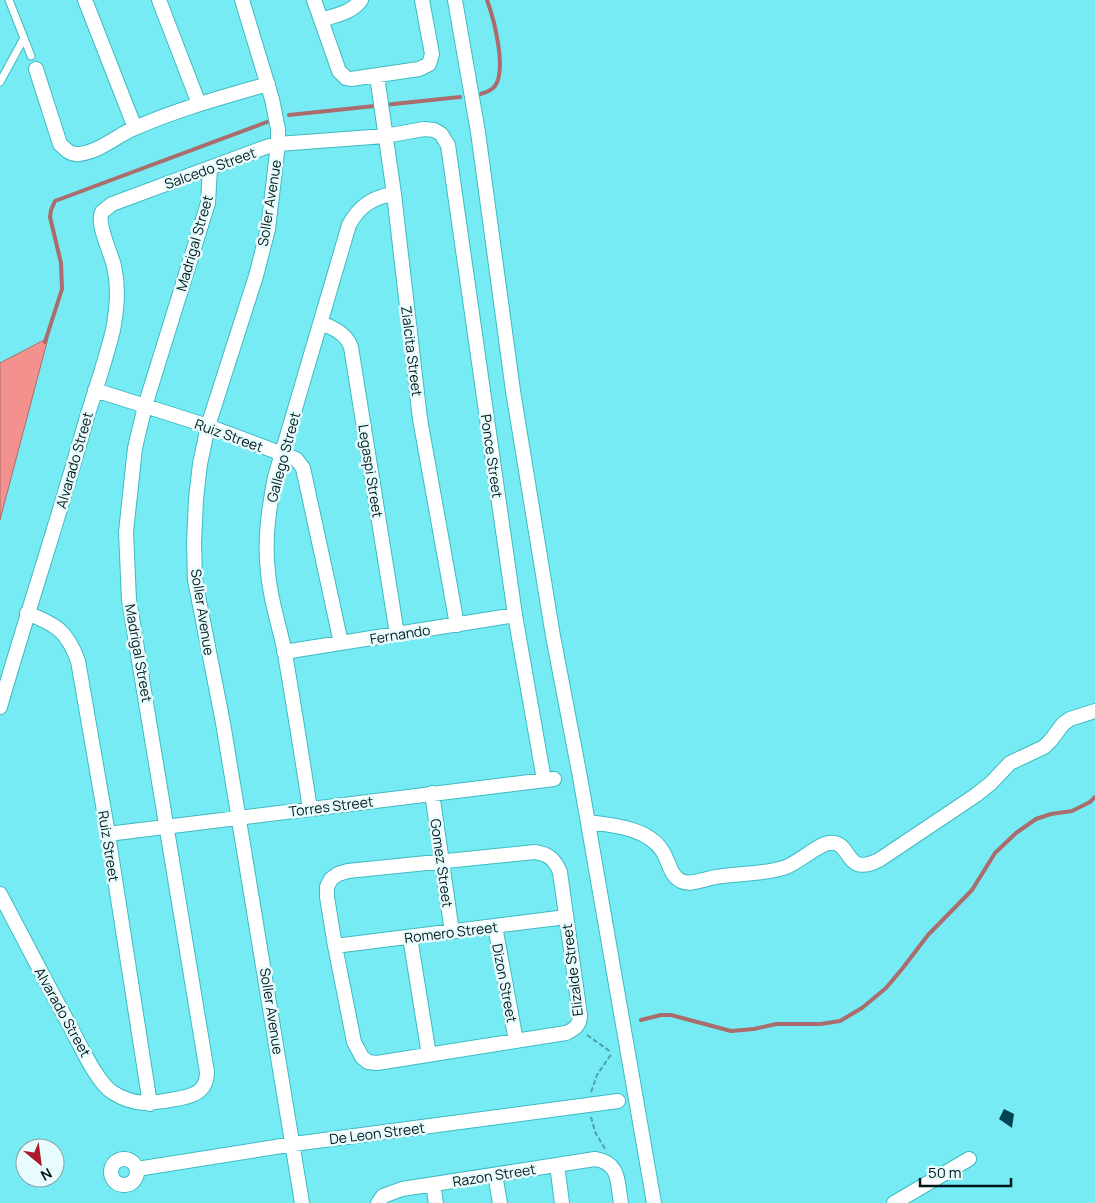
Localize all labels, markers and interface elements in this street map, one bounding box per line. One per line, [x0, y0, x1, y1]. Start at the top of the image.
street label: Salcedo Street [162, 143, 259, 193]
street label: Soller Avenue [253, 158, 285, 248]
street label: Madrigal Street [171, 192, 217, 293]
street label: Zialcita Street [397, 305, 427, 398]
street label: Alvarado Street [51, 409, 97, 511]
street label: Gallego Street [262, 409, 304, 504]
street label: Ponce Street [477, 413, 507, 500]
street label: Ruiz Street [192, 414, 266, 456]
street label: Legaspi Street [354, 423, 388, 519]
street label: Soller Avenue [187, 567, 219, 657]
street label: Madrigal Street [121, 602, 157, 704]
street label: Fernando [368, 620, 432, 648]
street label: Torres Street [288, 791, 375, 821]
street label: Ruiz Street [94, 809, 124, 883]
street label: Gomez Street [426, 817, 458, 909]
street label: Romero Street [403, 917, 499, 947]
street label: Elizalde Street [557, 922, 587, 1017]
street label: Dizon Street [488, 942, 522, 1024]
street label: Alvarado Street [31, 964, 96, 1061]
street label: Soller Avenue [256, 966, 288, 1056]
street label: De Leon Street [328, 1118, 426, 1148]
north arrow [15, 1138, 65, 1188]
scale bar [920, 1156, 1011, 1188]
street label: Razon Street [451, 1159, 537, 1191]
text: 50 m [928, 1162, 962, 1183]
text: N [38, 1164, 56, 1186]

